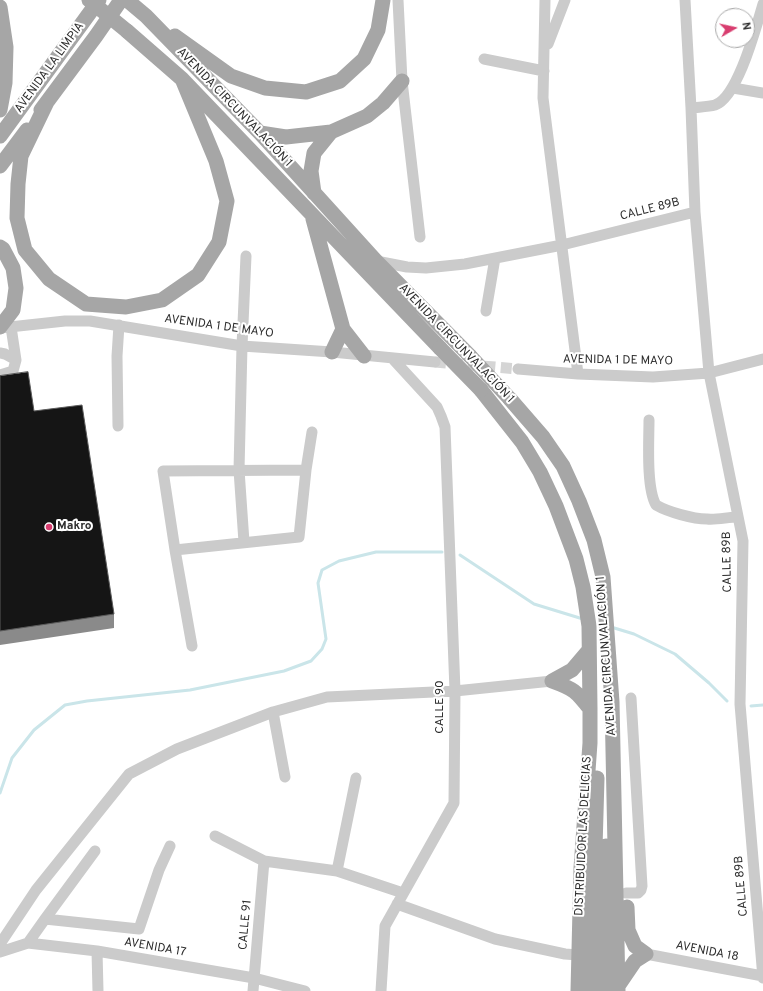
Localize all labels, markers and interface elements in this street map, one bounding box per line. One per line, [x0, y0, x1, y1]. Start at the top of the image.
north arrow [715, 8, 755, 48]
street label: AVENIDA LA LIMPIA [12, 20, 88, 116]
text: N [738, 21, 753, 31]
street label: AVENIDA CIRCUNVALACIÓN 1 [173, 45, 295, 171]
street label: CALLE 89B [619, 196, 681, 224]
street label: AVENIDA CIRCUNVALACIÓN 1 [395, 281, 517, 407]
street label: AVENIDA 1 DE MAYO [163, 312, 275, 342]
street label: AVENIDA 1 DE MAYO [563, 353, 673, 369]
place label: Makro [57, 520, 92, 534]
marker: Makro [44, 522, 54, 532]
street label: CALLE 89B [720, 531, 736, 593]
street label: AVENIDA CIRCUNVALACIÓN 1 [594, 576, 620, 736]
street label: CALLE 90 [434, 680, 448, 734]
street label: DISTRIBUIDOR LAS DELICIAS [573, 756, 595, 916]
street label: CALLE 89B [732, 855, 752, 917]
street label: CALLE 91 [237, 899, 255, 951]
street label: AVENIDA 17 [123, 935, 187, 961]
street label: AVENIDA 18 [674, 939, 740, 965]

